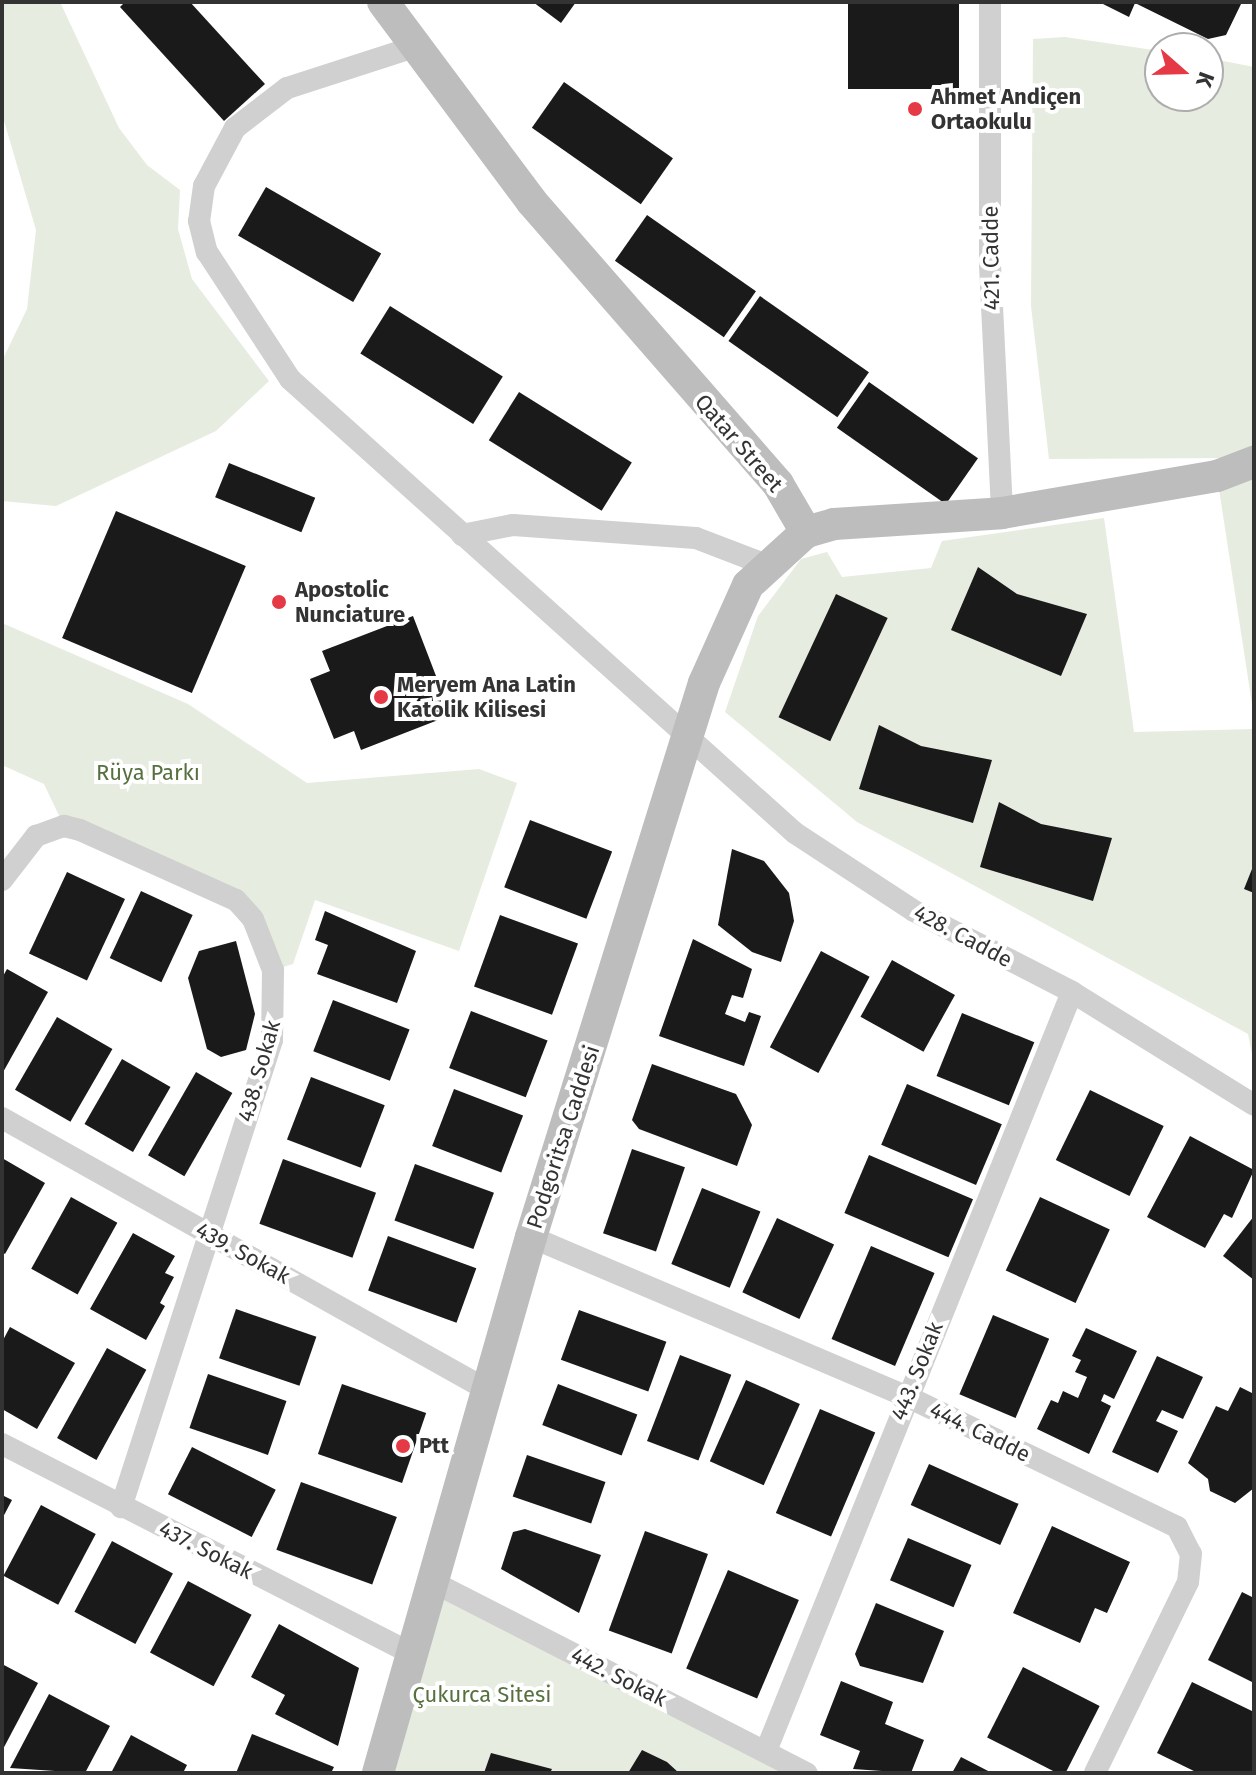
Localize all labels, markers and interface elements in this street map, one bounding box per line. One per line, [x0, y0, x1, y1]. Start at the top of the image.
north arrow [1144, 32, 1224, 112]
text: K [1190, 69, 1220, 91]
place label: Ahmet Andiçen Ortaokulu [931, 83, 1081, 134]
marker: Ahmet Andiçen Ortaokulu [906, 100, 924, 118]
street label: 421. Cadde [977, 205, 1005, 311]
street label: Qatar Street [689, 389, 789, 497]
place label: Apostolic Nunciature [295, 576, 405, 628]
marker: Apostolic Nunciature [270, 593, 288, 611]
place label: Meryem Ana Latin Katolik Kilisesi [397, 671, 576, 722]
marker: Meryem Ana Latin Katolik Kilisesi [372, 688, 390, 706]
park label: Rüya Parkı [96, 760, 200, 786]
street label: 428. Cadde [909, 899, 1017, 973]
street label: 438. Sokak [232, 1017, 286, 1125]
street label: Podgoritsa Caddesi [521, 1042, 605, 1232]
street label: 439. Sokak [191, 1216, 295, 1290]
street label: 443. Sokak [885, 1318, 949, 1424]
street label: 444. Cadde [925, 1396, 1035, 1468]
place label: Ptt [419, 1433, 449, 1459]
marker: Ptt [394, 1437, 412, 1455]
street label: 437. Sokak [155, 1515, 257, 1585]
street label: 442. Sokak [567, 1642, 671, 1712]
park label: Çukurca Sitesi [413, 1682, 551, 1708]

